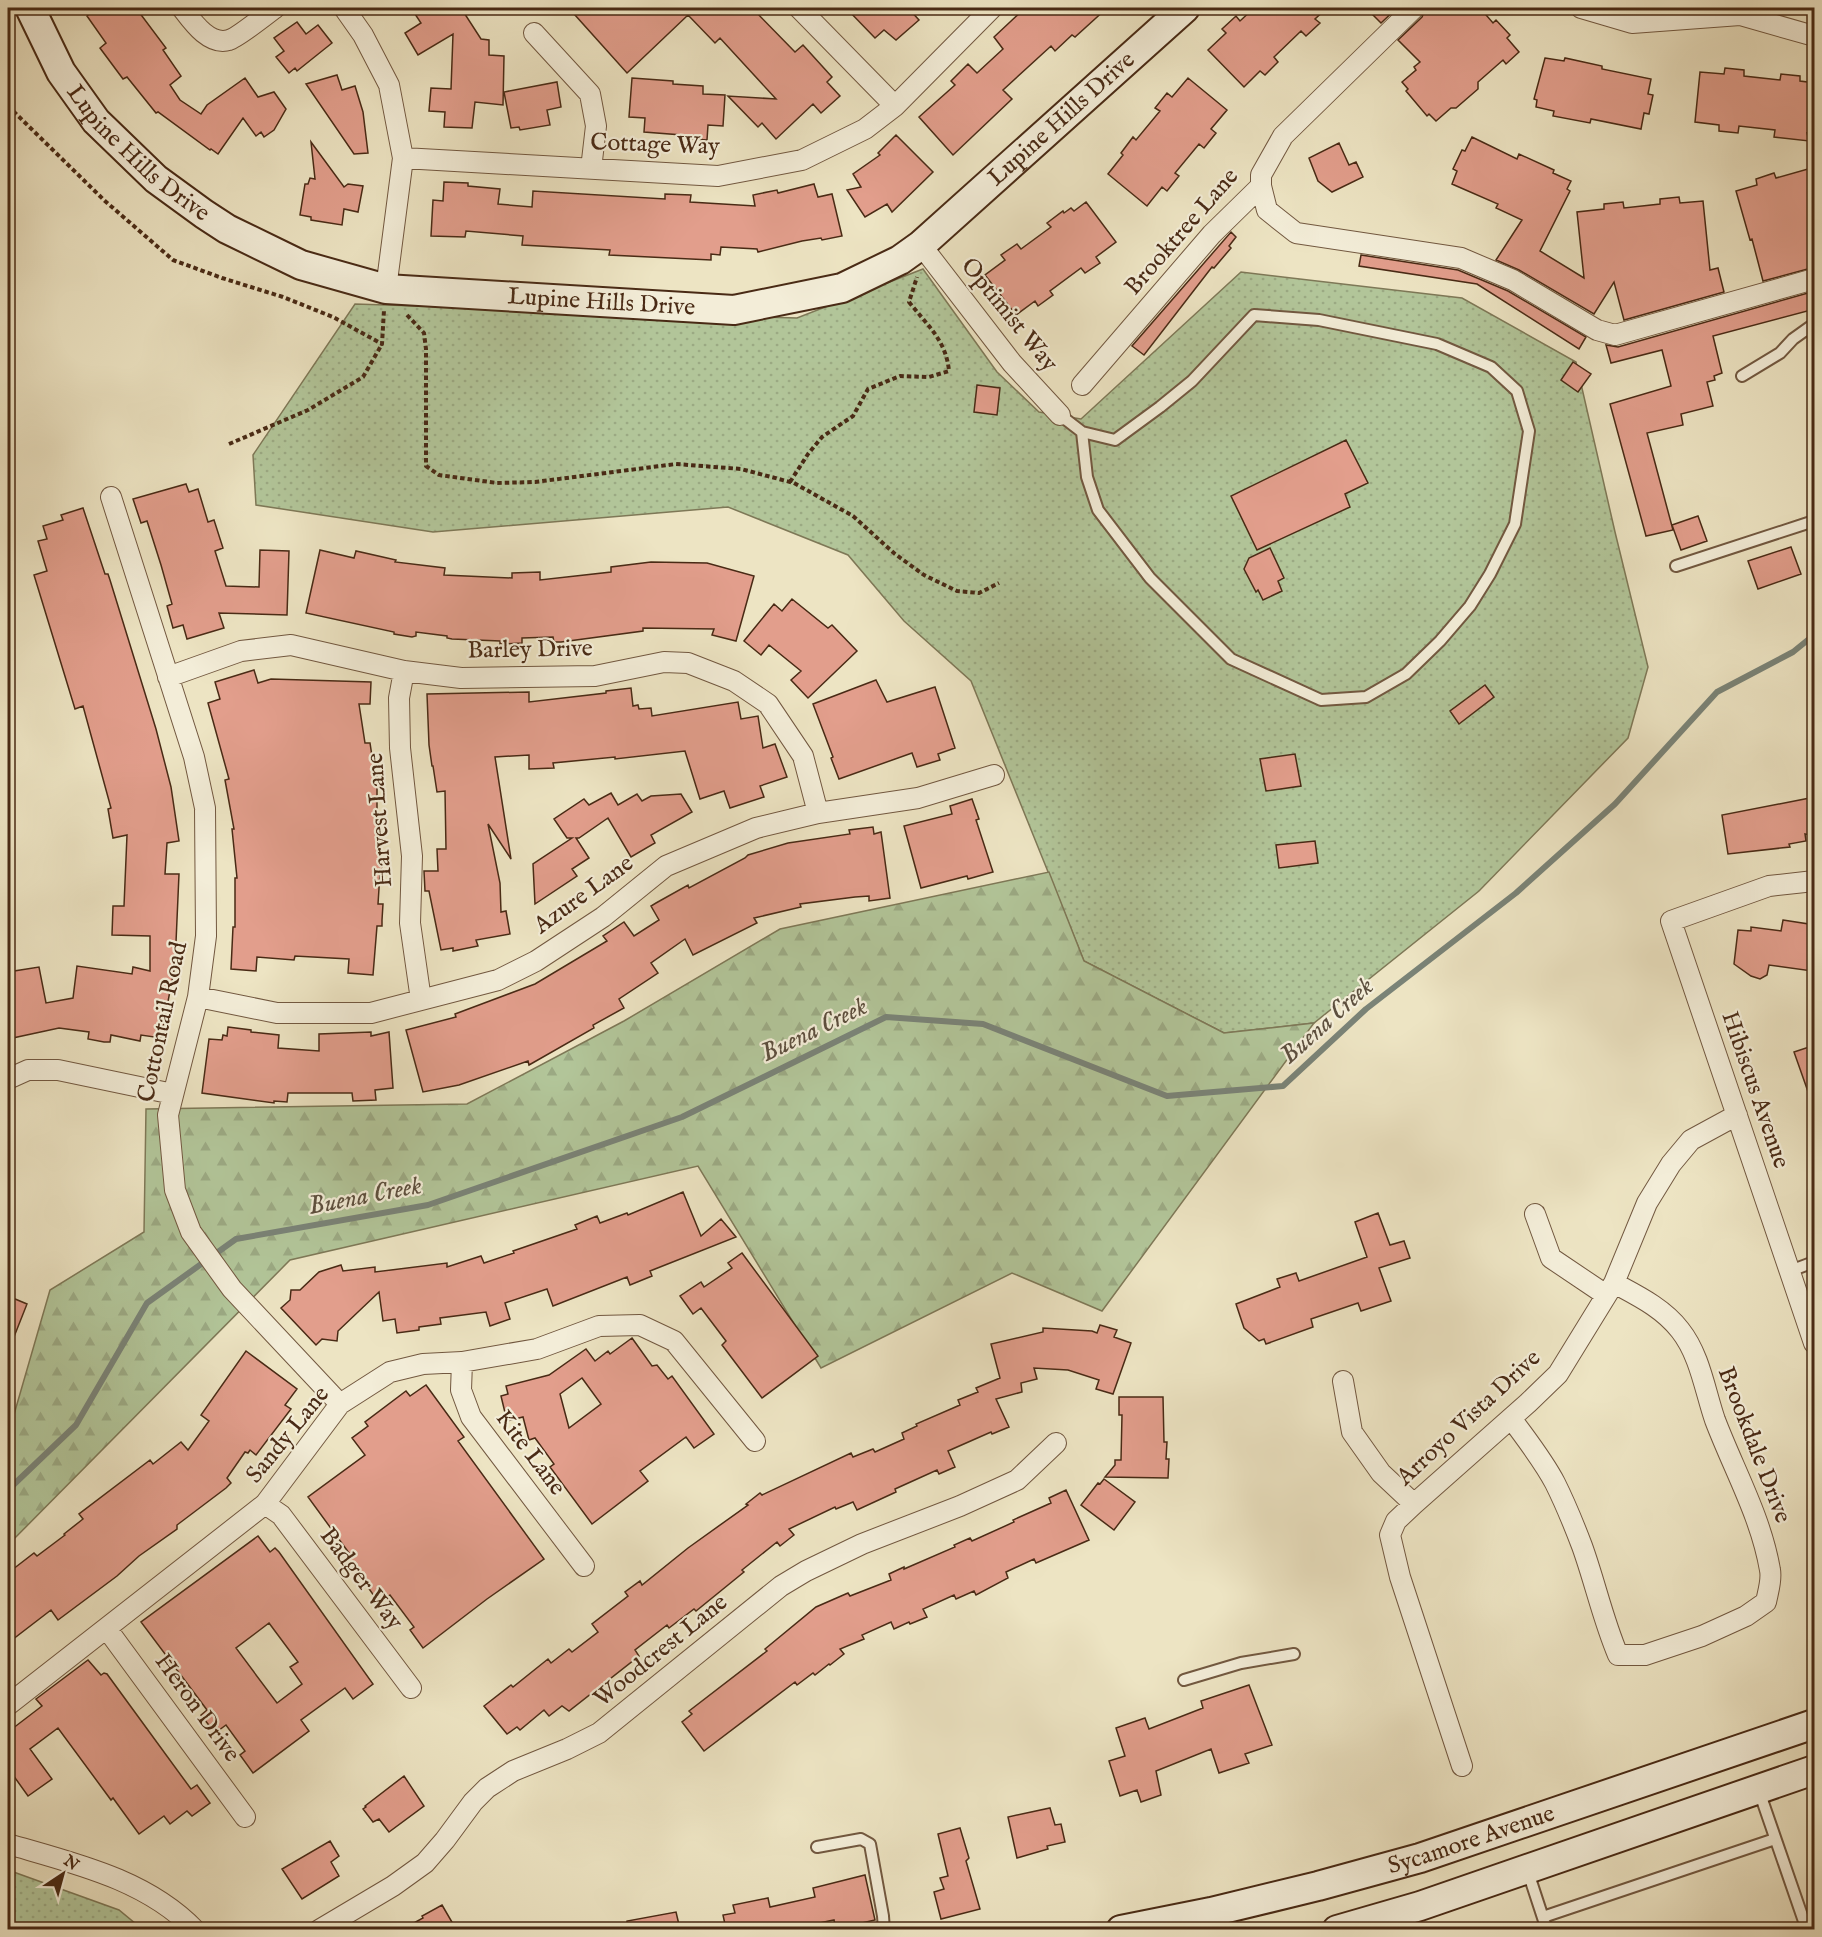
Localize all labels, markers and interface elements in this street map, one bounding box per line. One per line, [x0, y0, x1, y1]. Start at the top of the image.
street label: Lupine Hills Drive [981, 45, 1142, 193]
street label: Lupine Hills Drive [59, 78, 216, 229]
street label: Cottage Way [590, 127, 720, 163]
street label: Brooktree Lane [1118, 162, 1246, 302]
street label: Optimist Way [954, 252, 1065, 378]
street label: Lupine Hills Drive [507, 281, 696, 323]
street label: Barley Drive [467, 633, 593, 667]
street label: Harvest Lane [360, 752, 400, 888]
street label: Azure Lane [527, 848, 640, 942]
street label: Cottontail Road [131, 939, 195, 1105]
water label: Buena Creek [1273, 970, 1381, 1072]
water label: Buena Creek [755, 990, 873, 1070]
street label: Hibiscus Avenue [1714, 1007, 1796, 1173]
water label: Buena Creek [305, 1169, 425, 1223]
street label: Arroyo Vista Drive [1390, 1343, 1548, 1494]
street label: Brookdale Drive [1710, 1362, 1798, 1528]
street label: Sandy Lane [239, 1380, 337, 1490]
street label: Kite Lane [488, 1404, 572, 1502]
street label: Badger Way [312, 1522, 410, 1637]
street label: Woodcrest Lane [588, 1587, 734, 1715]
street label: Heron Drive [147, 1648, 247, 1768]
street label: Sycamore Avenue [1384, 1798, 1559, 1882]
north arrow [33, 1844, 93, 1904]
text: N [58, 1851, 82, 1876]

